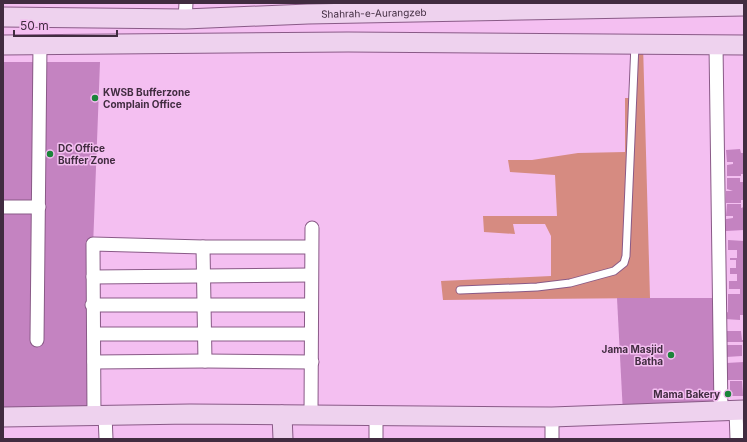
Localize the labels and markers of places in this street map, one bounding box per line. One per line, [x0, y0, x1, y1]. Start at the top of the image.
place label: KWSB Bufferzone Complain Office [103, 86, 190, 110]
marker: KWSB Bufferzone Complain Office [90, 93, 100, 103]
place label: DC Office Buffer Zone [58, 142, 116, 166]
marker: DC Office Buffer Zone [45, 149, 55, 159]
place label: Jama Masjid Batha [602, 343, 663, 367]
marker: Jama Masjid Batha [666, 350, 676, 360]
place label: Mama Bakery [653, 388, 720, 401]
marker: Mama Bakery [723, 389, 733, 399]

